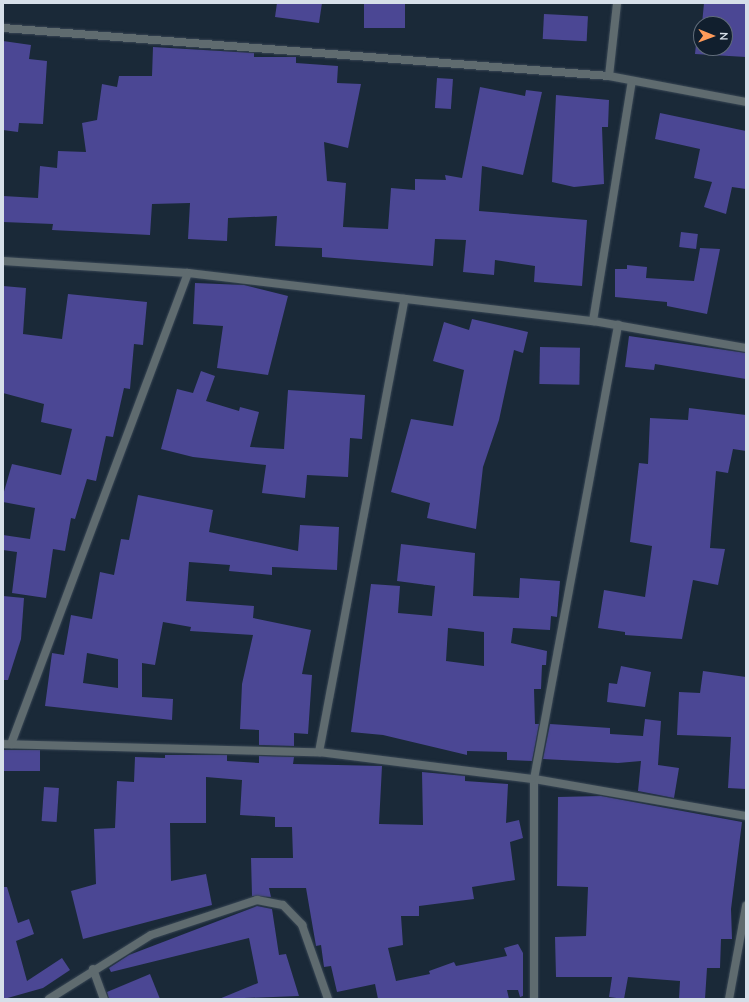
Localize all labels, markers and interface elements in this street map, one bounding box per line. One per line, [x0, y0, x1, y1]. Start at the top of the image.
north arrow [693, 16, 733, 56]
text: N [717, 32, 731, 40]

